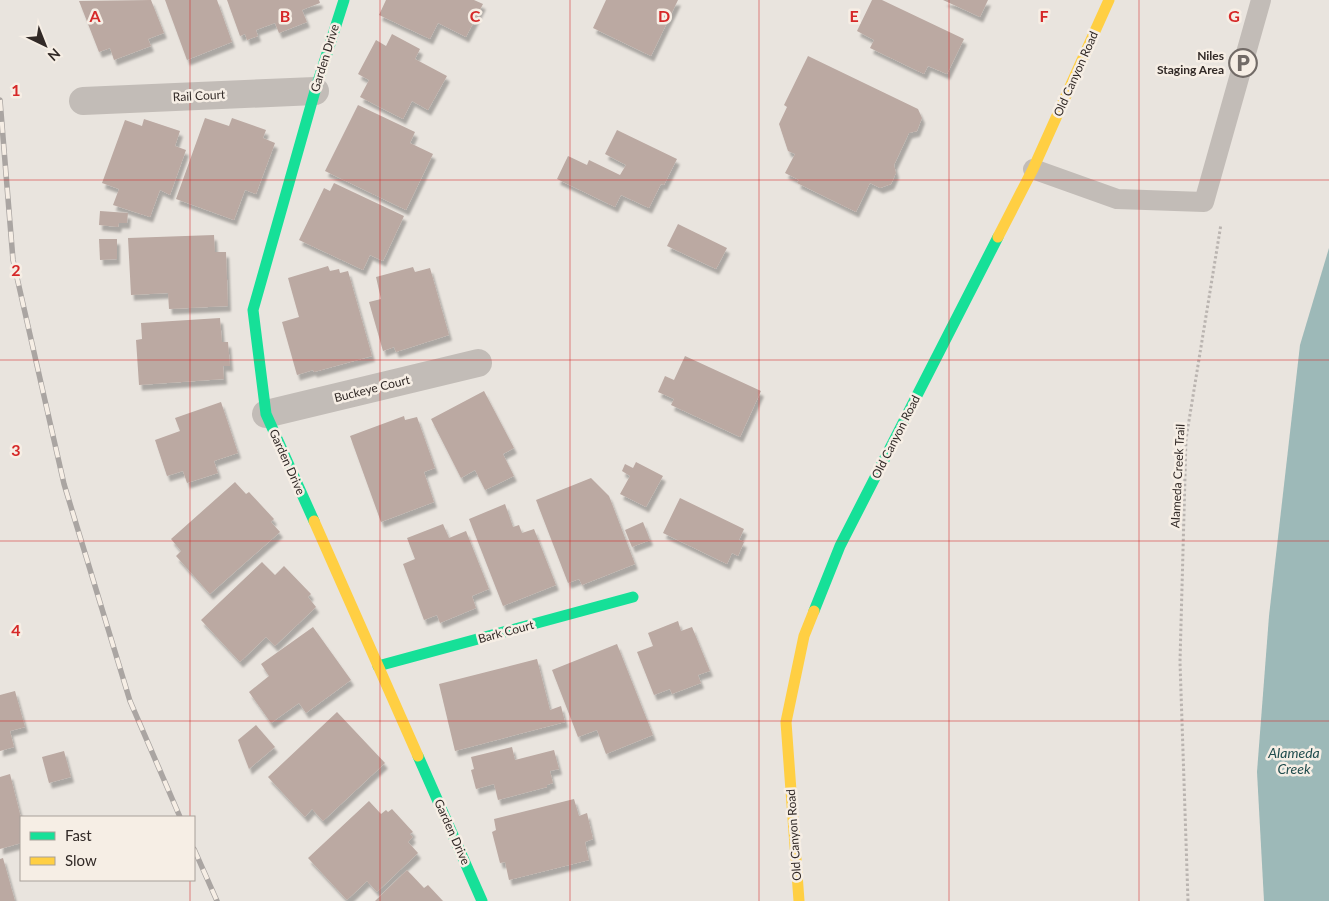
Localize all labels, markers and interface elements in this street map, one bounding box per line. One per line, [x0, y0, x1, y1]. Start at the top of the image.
text: A [88, 6, 101, 25]
text: B [280, 6, 290, 25]
text: C [470, 6, 481, 25]
text: D [658, 6, 670, 25]
text: E [849, 6, 859, 25]
text: F [1039, 6, 1049, 25]
text: G [1228, 6, 1240, 25]
north arrow [20, 20, 70, 70]
street label: Garden Drive [307, 22, 342, 94]
street label: Old Canyon Road [1050, 29, 1101, 119]
text: N [44, 45, 64, 65]
place label: Niles Staging Area [1157, 48, 1224, 77]
parking icon: Niles Staging Area [1228, 48, 1258, 78]
text: 1 [11, 80, 21, 99]
street label: Rail Court [172, 87, 226, 104]
text: 2 [11, 260, 21, 279]
street label: Buckeye Court [332, 372, 412, 405]
street label: Old Canyon Road [868, 392, 923, 481]
street label: Alameda Creek Trail [1167, 424, 1188, 528]
street label: Garden Drive [266, 427, 309, 497]
text: 3 [11, 440, 21, 459]
street label: Bark Court [476, 617, 536, 646]
text: 4 [11, 620, 21, 639]
water label: Alameda Creek [1267, 744, 1320, 777]
street label: Old Canyon Road [783, 789, 804, 881]
street label: Garden Drive [431, 797, 474, 867]
legend [20, 816, 195, 881]
text: Fast [65, 826, 92, 844]
text: Slow [65, 851, 97, 869]

